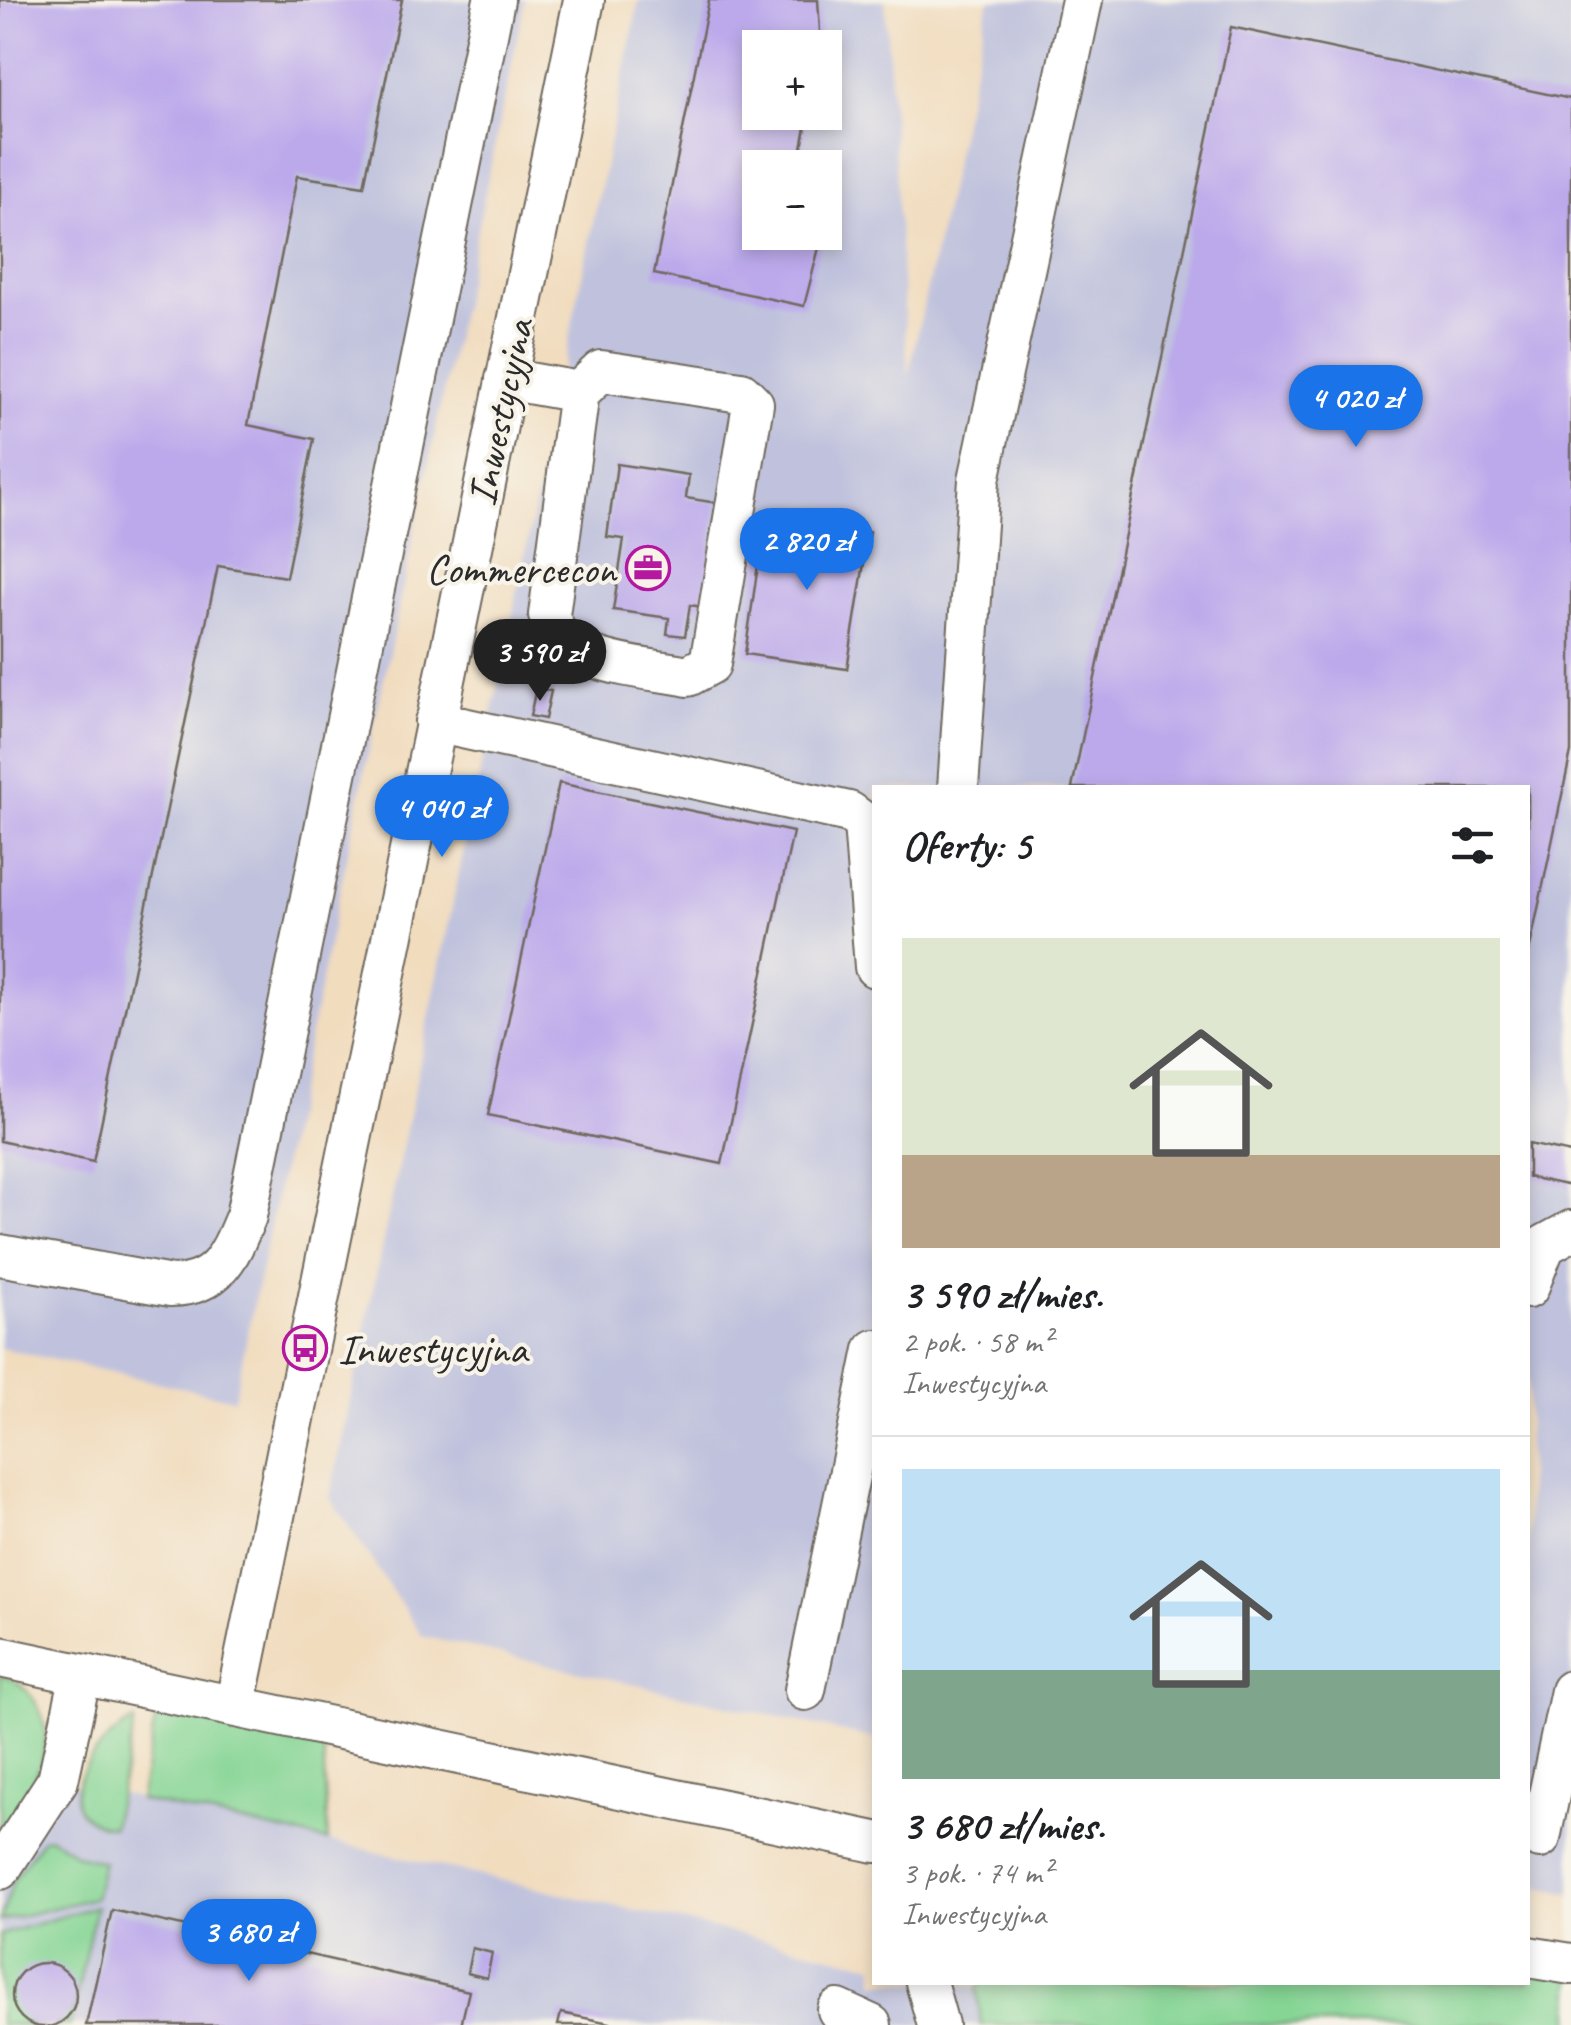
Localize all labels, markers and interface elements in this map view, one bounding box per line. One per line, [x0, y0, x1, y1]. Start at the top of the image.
map controls [742, 30, 842, 250]
button: + [742, 30, 842, 130]
button: − [742, 150, 842, 250]
street label: Inwestycyjna [455, 312, 547, 510]
pin: 4 020 zł [1253, 365, 1459, 450]
text: 4 020 zł [1311, 377, 1401, 418]
pin: 2 820 zł [704, 508, 910, 593]
text: 2 820 zł [762, 520, 852, 561]
place label: Commercecon [426, 543, 618, 596]
office icon: Commercecon [625, 545, 671, 591]
pin: 3 590 zł [437, 619, 643, 704]
text: 3 590 zł [495, 631, 585, 672]
pin: 4 040 zł [339, 775, 545, 860]
text: 4 040 zł [397, 787, 487, 828]
icon: filters [1445, 818, 1500, 873]
text: Oferty: 5 [902, 819, 1031, 872]
icon: home [1111, 1003, 1291, 1183]
text: 3 590 zł/mies. [902, 1268, 1102, 1321]
text: 2 pok. · 58 m² [902, 1321, 1052, 1362]
place label: Inwestycyjna [338, 1323, 530, 1376]
bus stop icon: Inwestycyjna [282, 1325, 328, 1371]
text: Inwestycyjna [902, 1362, 1046, 1403]
icon: home [1111, 1534, 1291, 1714]
text: 3 680 zł/mies. [902, 1799, 1105, 1852]
text: 3 pok. · 74 m² [902, 1852, 1052, 1893]
text: Inwestycyjna [902, 1893, 1046, 1934]
pin: 3 680 zł [146, 1899, 352, 1984]
text: 3 680 zł [203, 1911, 295, 1952]

